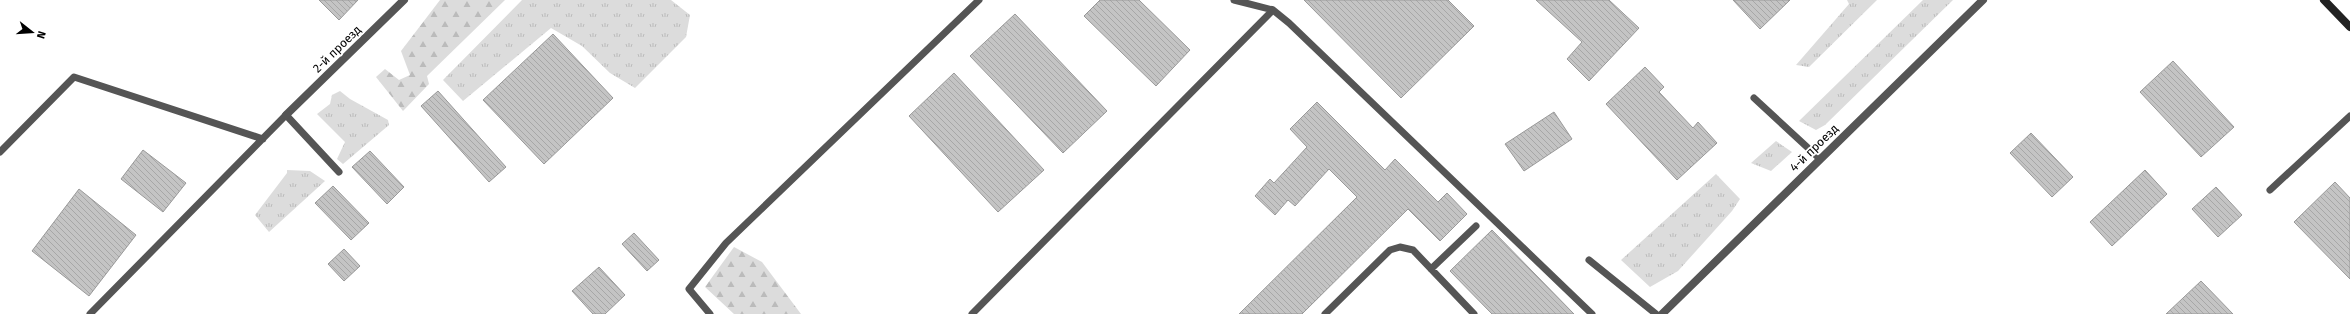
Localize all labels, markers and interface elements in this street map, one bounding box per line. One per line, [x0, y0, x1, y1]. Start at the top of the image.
north arrow [12, 12, 52, 52]
street label: 2-й проезд [310, 23, 364, 75]
text: N [34, 29, 48, 40]
street label: 4-й проезд [1787, 121, 1841, 174]

